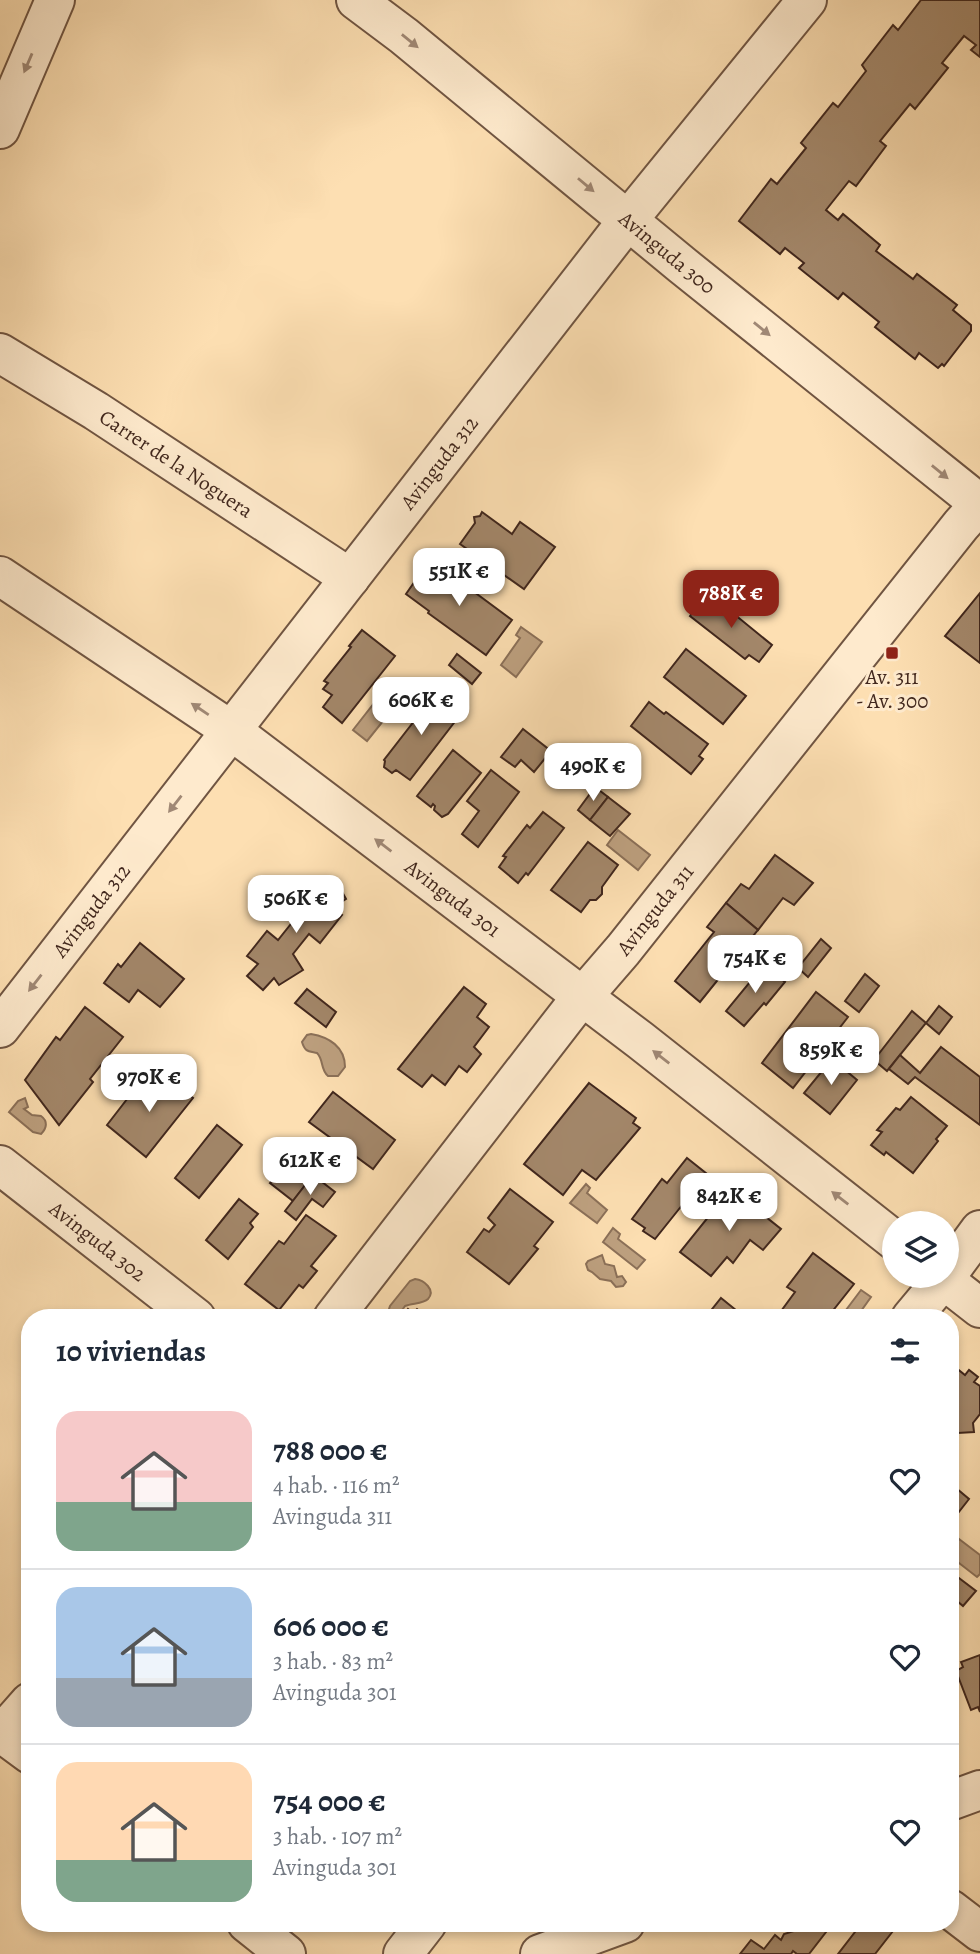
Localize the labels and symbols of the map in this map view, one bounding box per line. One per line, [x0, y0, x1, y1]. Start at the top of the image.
one-way arrow [400, 34, 418, 49]
one-way arrow [22, 53, 34, 73]
one-way arrow [577, 178, 595, 193]
street label: Avinguda 300 [612, 204, 721, 301]
one-way arrow [754, 321, 771, 336]
street label: Carrer de la Noguera [94, 403, 259, 525]
street label: Avinguda 312 [393, 410, 485, 516]
one-way arrow [930, 464, 948, 479]
pin: 551K € [402, 548, 516, 608]
pin: 788K € [674, 570, 788, 630]
marker: Av. 311 - Av. 300 [884, 645, 900, 661]
place label: Av. 311 - Av. 300 [856, 663, 928, 715]
pin: 606K € [364, 678, 478, 737]
one-way arrow [191, 703, 210, 716]
pin: 490K € [536, 744, 650, 803]
one-way arrow [167, 794, 182, 812]
one-way arrow [374, 838, 392, 852]
street label: Avinguda 301 [399, 852, 506, 943]
street label: Avinguda 312 [45, 858, 137, 964]
street label: Avinguda 311 [609, 858, 700, 962]
pin: 506K € [239, 876, 353, 935]
pin: 754K € [698, 936, 812, 995]
one-way arrow [28, 974, 43, 992]
pin: 859K € [774, 1028, 888, 1087]
one-way arrow [653, 1050, 671, 1065]
pin: 970K € [92, 1054, 206, 1114]
pin: 612K € [253, 1138, 367, 1197]
pin: 842K € [672, 1174, 786, 1233]
one-way arrow [832, 1190, 850, 1205]
street label: Avinguda 302 [43, 1194, 152, 1288]

